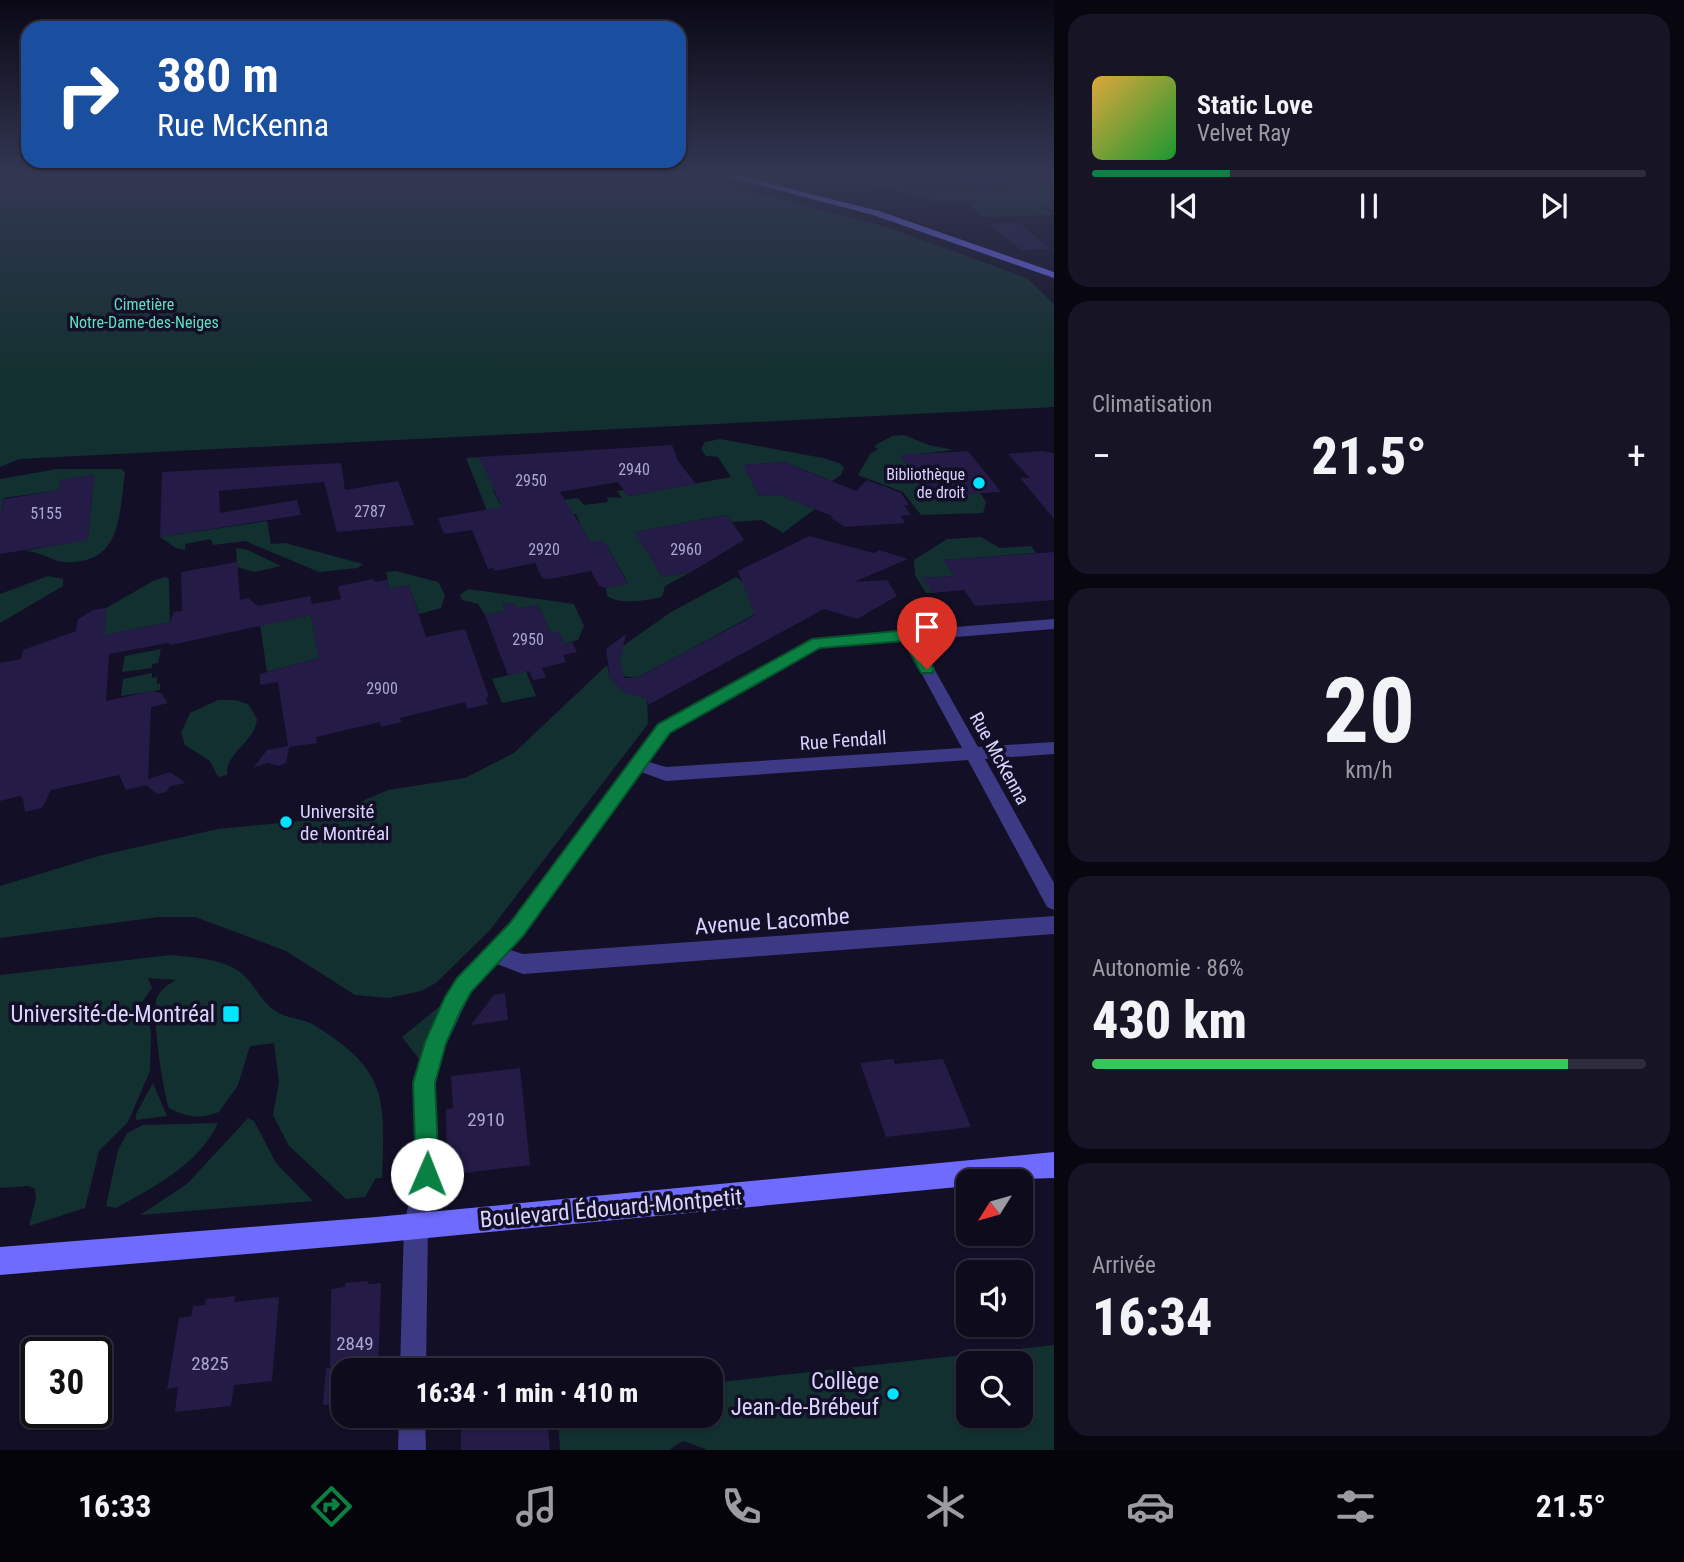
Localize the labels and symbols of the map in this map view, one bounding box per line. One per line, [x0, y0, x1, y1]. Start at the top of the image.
park label: Cimetière Notre-Dame-des-Neiges [69, 295, 219, 332]
house number: 2940 [618, 460, 650, 479]
place label: Bibliothèque de droit [886, 465, 965, 502]
house number: 2950 [515, 471, 547, 490]
marker: Bibliothèque de droit [971, 475, 987, 491]
house number: 2787 [354, 502, 386, 521]
house number: 5155 [30, 504, 62, 523]
house number: 2920 [528, 540, 560, 559]
house number: 2960 [670, 540, 702, 559]
pin [897, 597, 957, 669]
house number: 2950 [512, 630, 544, 649]
house number: 2900 [366, 679, 398, 698]
street label: Rue McKenna [965, 708, 1034, 809]
street label: Rue Fendall [799, 726, 887, 755]
place label: Université de Montréal [300, 800, 389, 845]
marker: Université de Montréal [278, 814, 294, 830]
street label: Avenue Lacombe [694, 903, 850, 940]
place label: Université-de-Montréal [10, 1001, 215, 1028]
marker: Université-de-Montréal [221, 1004, 241, 1024]
house number: 2910 [467, 1108, 505, 1131]
position arrow [390, 1137, 464, 1211]
north arrow [956, 1169, 1032, 1246]
street label: Boulevard Édouard-Montpetit [479, 1183, 743, 1233]
house number: 2849 [336, 1332, 374, 1355]
speed limit sign: 30 [21, 1337, 112, 1428]
house number: 2825 [191, 1352, 229, 1375]
place label: Collège Jean-de-Brébeuf [731, 1368, 880, 1421]
marker: Collège Jean-de-Brébeuf [885, 1386, 901, 1402]

